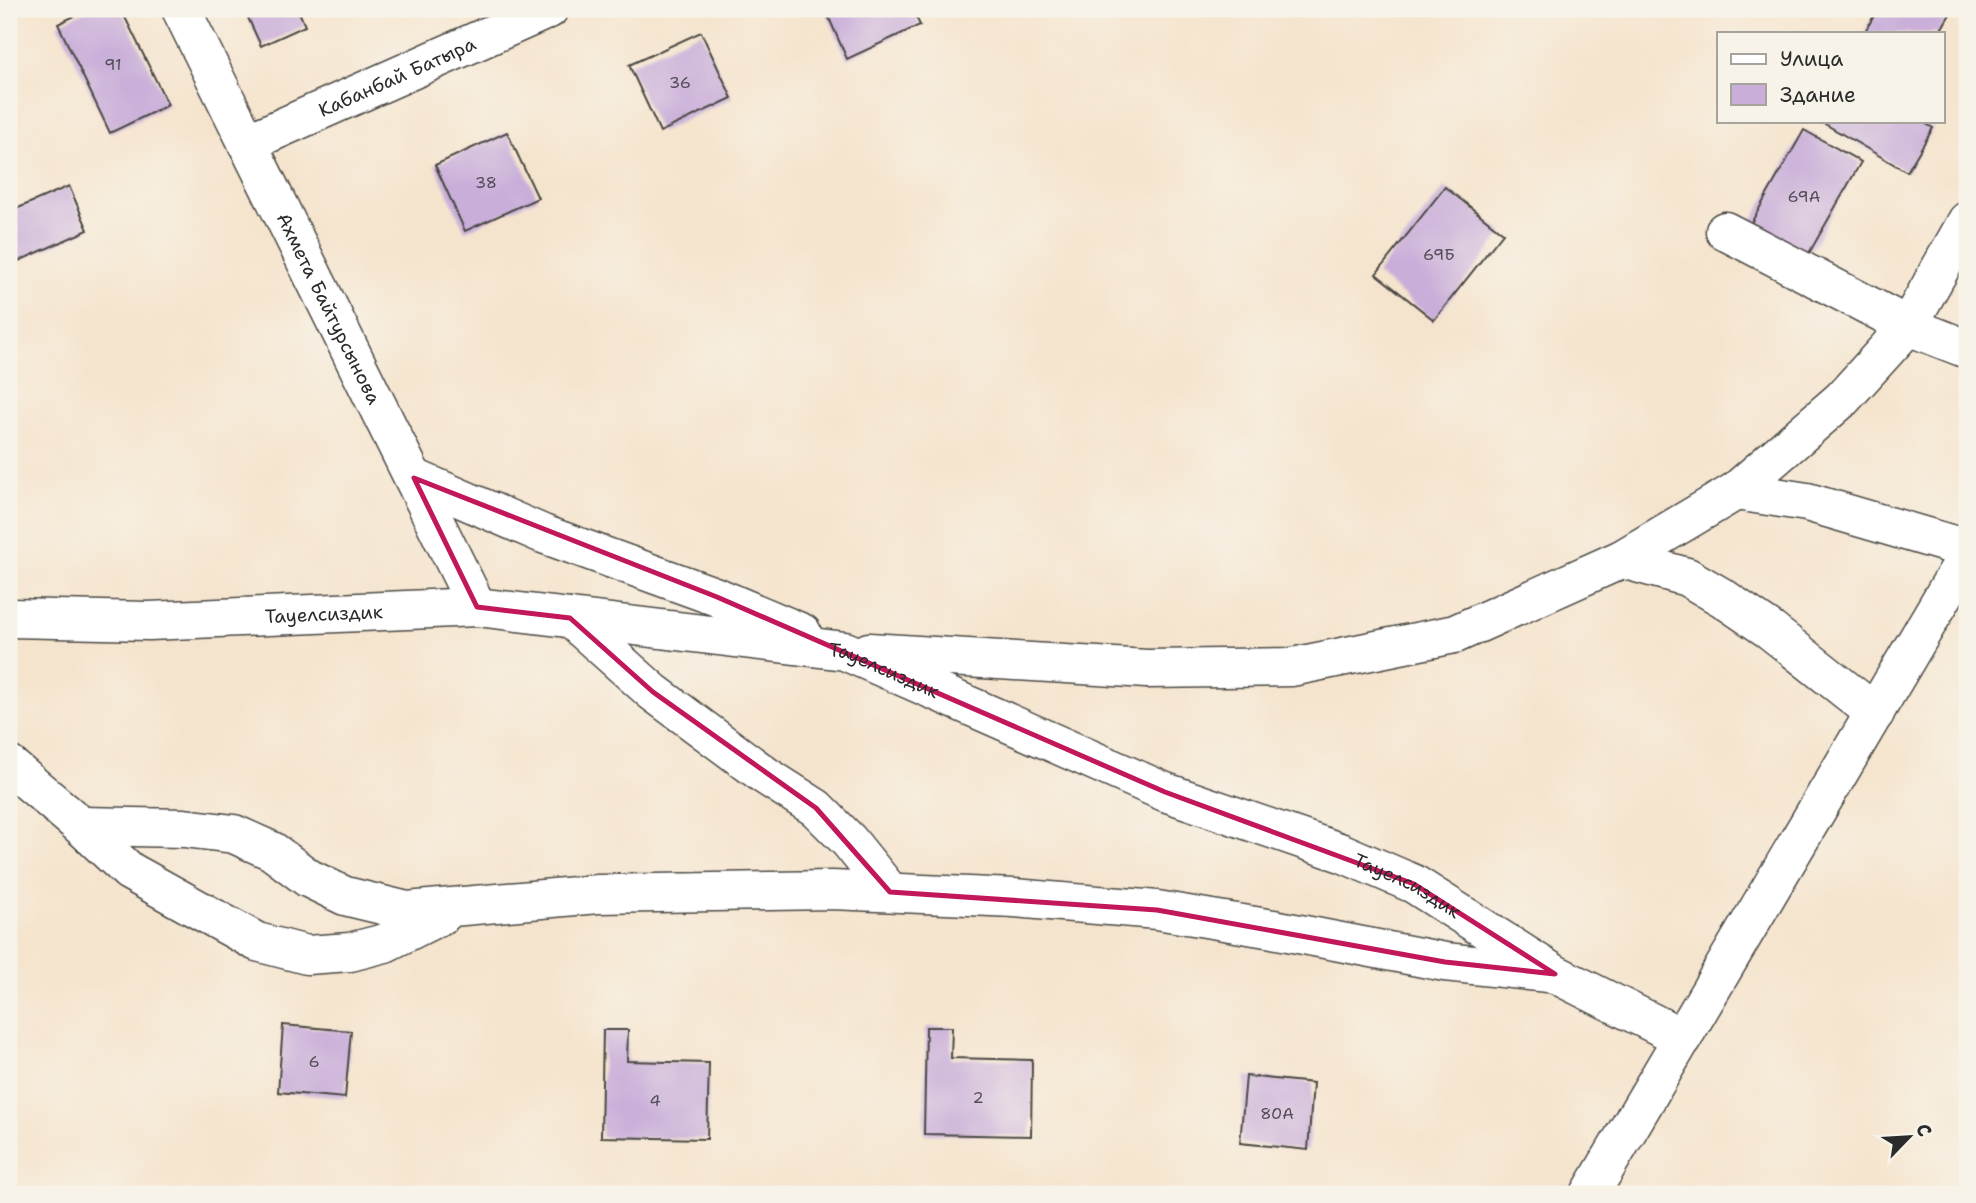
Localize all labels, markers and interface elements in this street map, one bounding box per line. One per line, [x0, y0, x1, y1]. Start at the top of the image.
street label: Кабанбай Батыра [314, 31, 480, 123]
legend [1717, 32, 1944, 122]
text: Улица [1780, 45, 1843, 73]
house number: 91 [104, 54, 122, 75]
house number: 36 [669, 72, 691, 93]
text: Здание [1780, 81, 1856, 109]
house number: 38 [475, 172, 497, 193]
house number: 69А [1788, 186, 1820, 207]
street label: Ахмета Байтурсынова [271, 209, 387, 409]
house number: 69Б [1423, 244, 1455, 265]
street label: Тауелсиздик [264, 599, 383, 629]
street label: Тауелсиздик [828, 637, 943, 704]
street label: Тауелсиздик [1350, 848, 1466, 924]
house number: 6 [308, 1051, 320, 1072]
house number: 2 [972, 1087, 984, 1108]
house number: 4 [649, 1090, 661, 1111]
north arrow [1874, 1102, 1944, 1172]
house number: 80А [1260, 1103, 1294, 1124]
text: С [1910, 1119, 1938, 1141]

